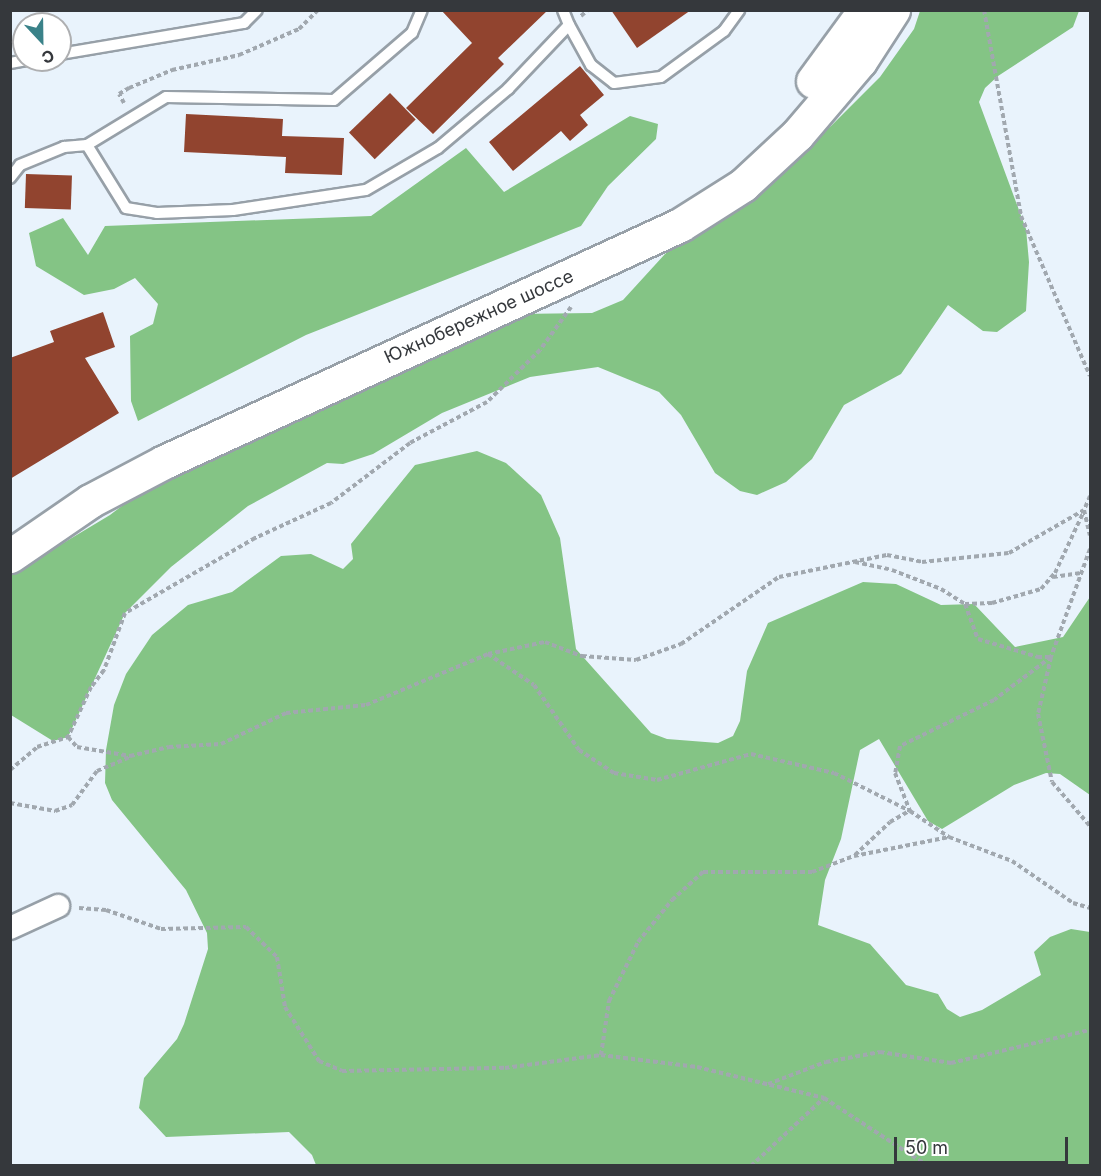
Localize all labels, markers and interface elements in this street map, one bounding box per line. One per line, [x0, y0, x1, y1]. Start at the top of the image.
north arrow [12, 12, 72, 72]
text: С [39, 45, 57, 68]
street label: Южнобережное шоссе [381, 265, 577, 369]
scale bar [897, 1125, 1071, 1163]
text: 50 m [905, 1137, 948, 1158]

